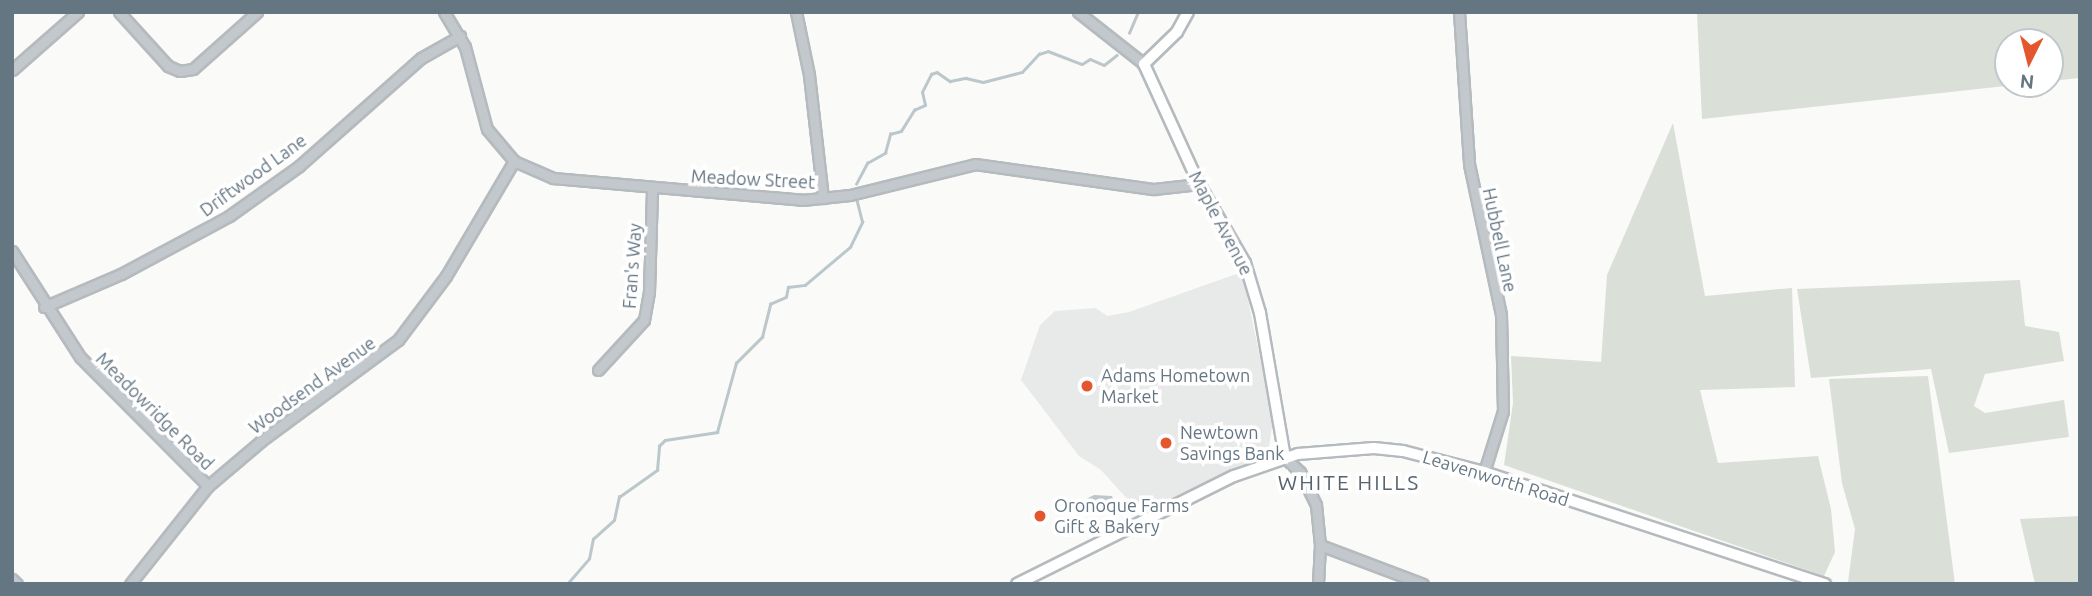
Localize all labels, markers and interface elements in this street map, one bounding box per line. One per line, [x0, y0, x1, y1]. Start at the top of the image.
north arrow [1994, 28, 2064, 98]
text: N [2019, 70, 2035, 94]
street label: Driftwood Lane [196, 129, 310, 221]
street label: Meadow Street [690, 165, 816, 193]
street label: Maple Avenue [1185, 167, 1257, 279]
street label: Hubbell Lane [1478, 186, 1522, 294]
street label: Fran's Way [618, 223, 646, 309]
street label: Woodsend Avenue [244, 332, 380, 438]
street label: Meadowridge Road [92, 348, 218, 474]
place label: Adams Hometown Market [1101, 365, 1250, 408]
marker: Adams Hometown Market [1079, 378, 1095, 394]
place label: Newtown Savings Bank [1180, 422, 1284, 464]
marker: Newtown Savings Bank [1158, 435, 1174, 451]
street label: Leavenworth Road [1420, 446, 1572, 510]
district label: WHITE HILLS [1279, 469, 1419, 495]
place label: Oronoque Farms Gift & Bakery [1054, 495, 1189, 538]
marker: Oronoque Farms Gift & Bakery [1032, 508, 1048, 524]

